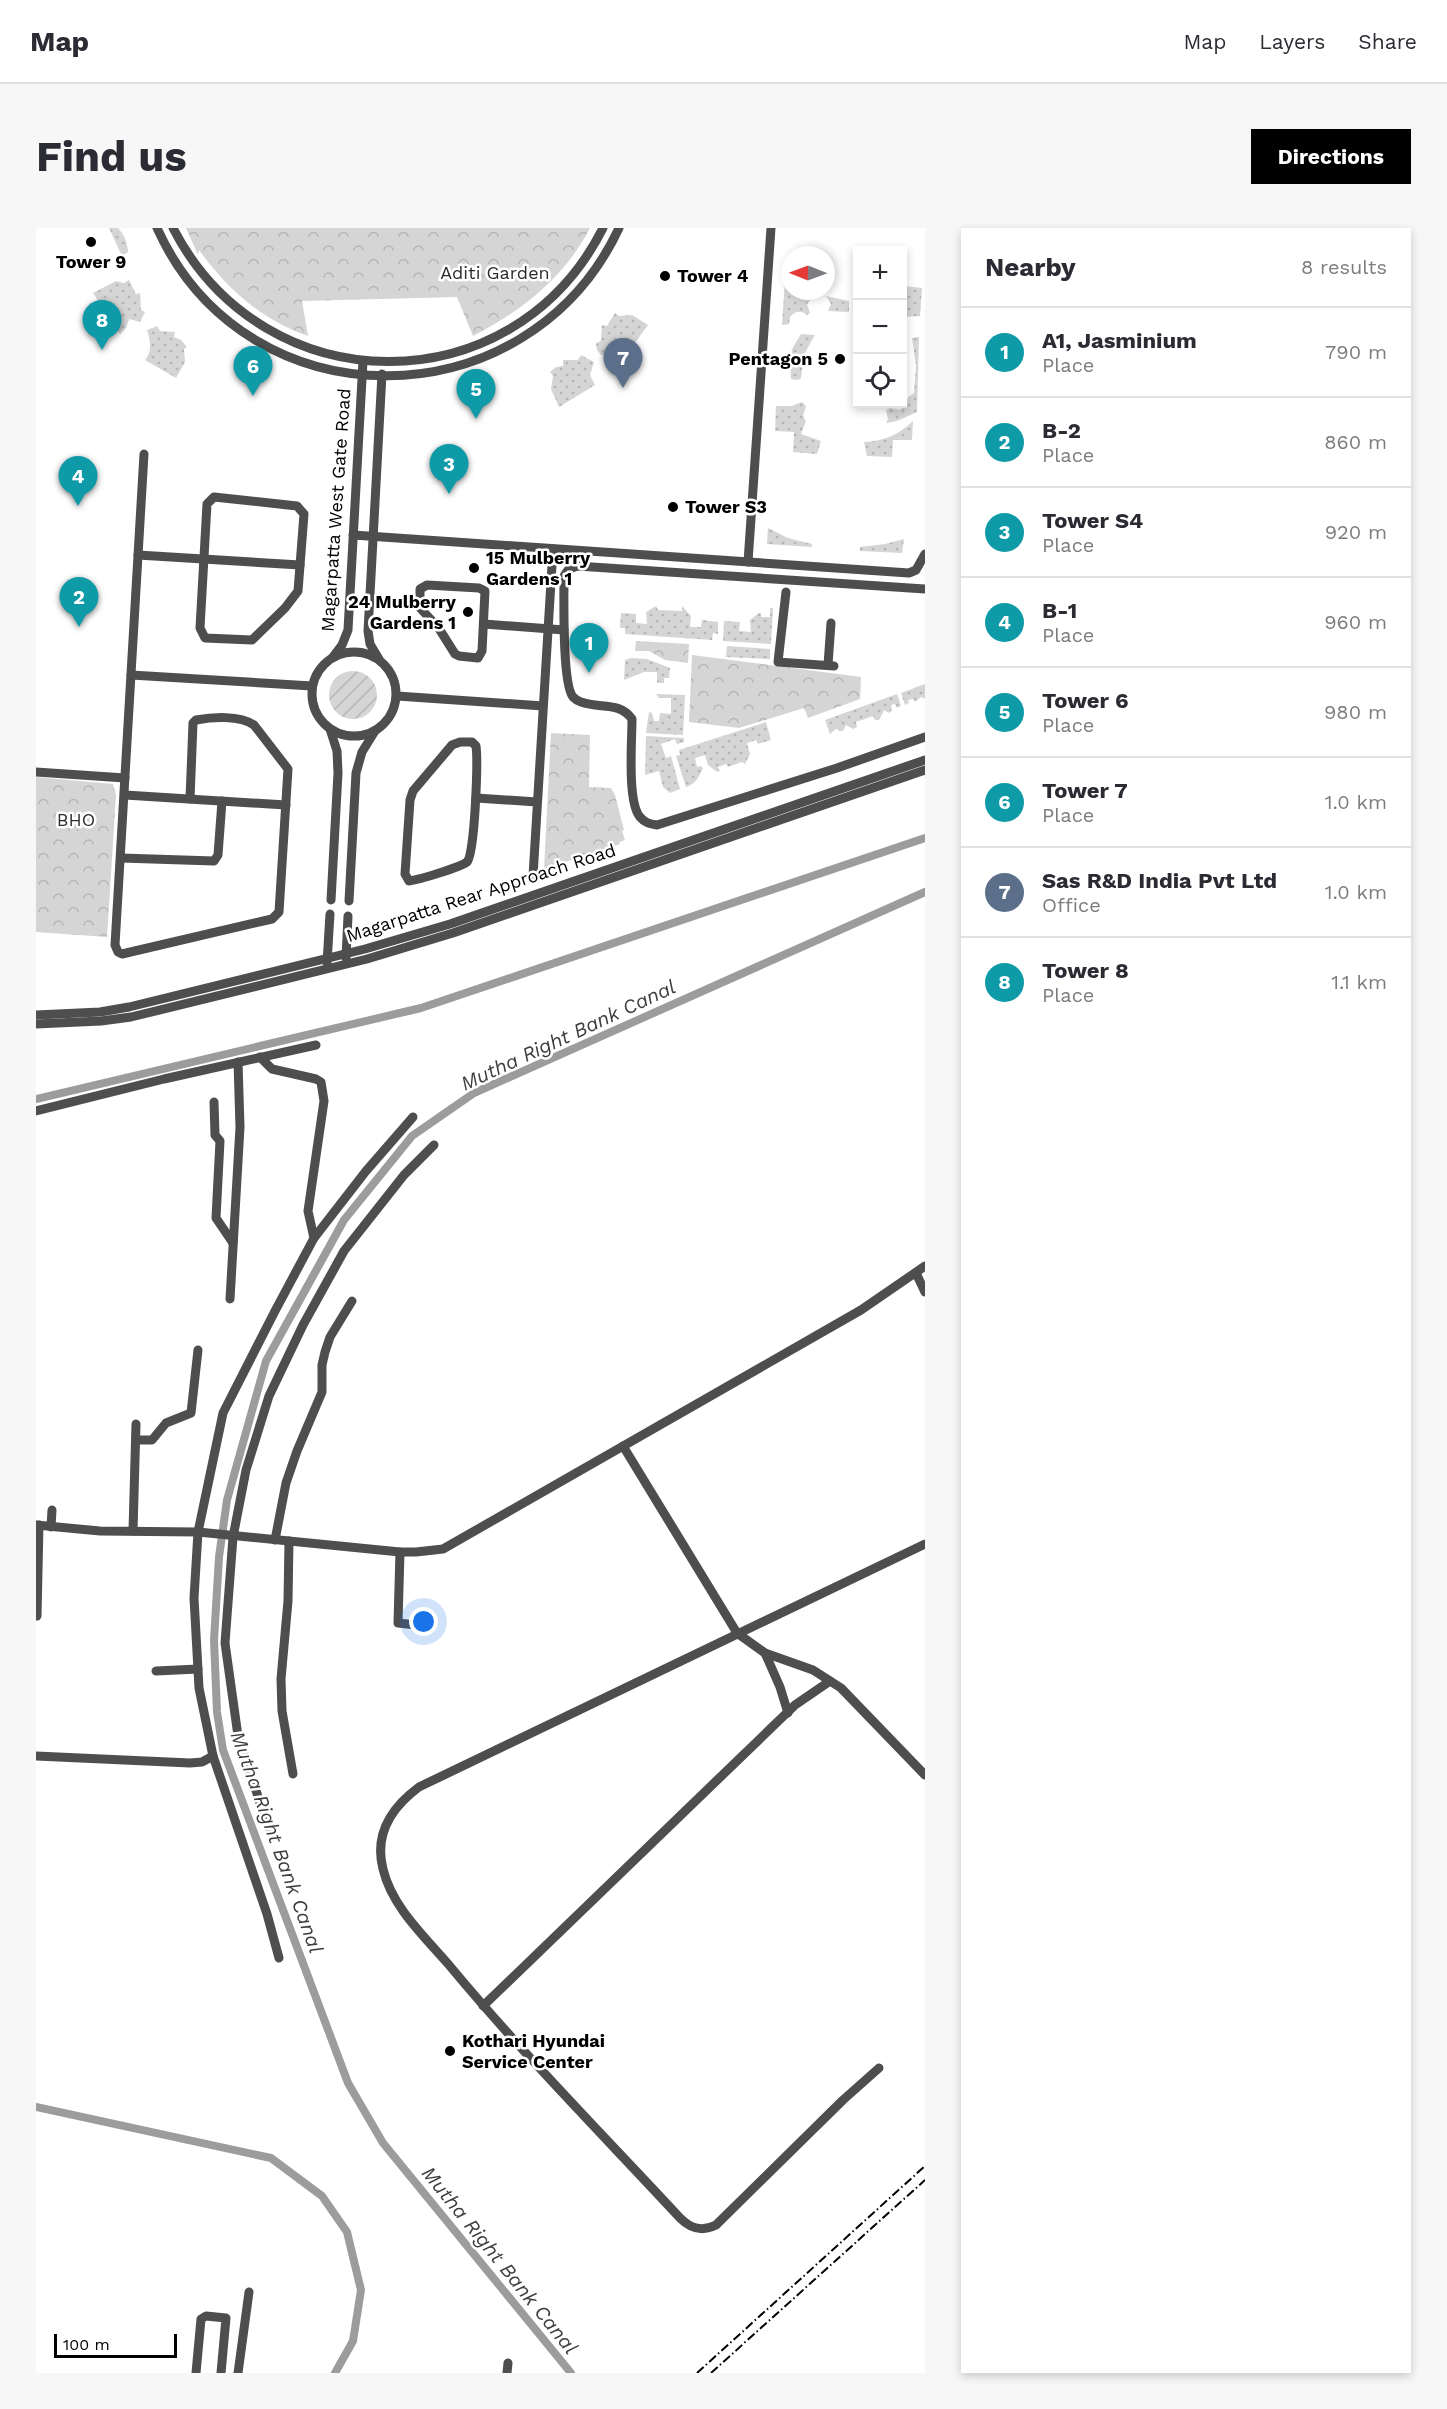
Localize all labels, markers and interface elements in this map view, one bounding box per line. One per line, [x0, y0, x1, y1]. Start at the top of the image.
text: Map [30, 25, 89, 58]
text: Map [1183, 29, 1226, 54]
text: Layers [1259, 29, 1325, 54]
text: Share [1358, 29, 1417, 54]
button: Directions [1251, 129, 1411, 184]
text: Find us [36, 132, 187, 181]
marker: Tower 9 [84, 235, 98, 249]
north arrow [781, 246, 835, 300]
map controls [853, 246, 907, 408]
button: + [853, 246, 907, 300]
place label: Tower 9 [56, 251, 126, 272]
text: Nearby [985, 252, 1076, 282]
text: 8 results [1301, 255, 1387, 279]
park label: Aditi Garden [440, 262, 550, 283]
place label: Tower 4 [677, 265, 749, 286]
marker: Tower 4 [658, 269, 672, 283]
pin: 8 [82, 300, 122, 350]
button: − [853, 300, 907, 354]
text: A1, Jasminium [1042, 328, 1197, 353]
pin: 7 [604, 338, 642, 388]
text: 1 [1000, 340, 1009, 364]
text: 790 m [1325, 340, 1387, 364]
pin: 6 [234, 346, 272, 396]
place label: Pentagon 5 [729, 348, 828, 369]
marker: Pentagon 5 [833, 352, 847, 366]
text: Place [1042, 353, 1094, 377]
button: locate [853, 354, 907, 408]
pin: 5 [456, 370, 496, 419]
street label: Magarpatta West Gate Road [317, 387, 354, 632]
text: B-2 [1042, 418, 1081, 443]
text: 2 [999, 430, 1010, 454]
text: 860 m [1324, 430, 1387, 454]
text: Place [1042, 443, 1094, 467]
pin: 3 [430, 444, 468, 494]
pin: 4 [58, 456, 98, 506]
place label: Tower S3 [685, 496, 767, 517]
marker: Tower S3 [666, 500, 680, 514]
text: Tower S4 [1042, 508, 1143, 533]
text: 3 [999, 520, 1010, 544]
text: 920 m [1325, 520, 1387, 544]
text: Place [1042, 533, 1094, 557]
place label: 15 Mulberry Gardens 1 [486, 547, 591, 589]
marker: 15 Mulberry Gardens 1 [467, 561, 481, 575]
pin: 2 [60, 578, 99, 627]
place label: 24 Mulberry Gardens 1 [348, 591, 457, 633]
text: B-1 [1042, 598, 1077, 623]
marker: 24 Mulberry Gardens 1 [461, 605, 475, 619]
text: 4 [998, 610, 1011, 634]
text: 960 m [1324, 610, 1387, 634]
text: Place [1042, 623, 1094, 647]
pin: 1 [570, 624, 608, 673]
text: Tower 6 [1042, 688, 1128, 713]
text: 5 [999, 700, 1010, 724]
text: 980 m [1324, 700, 1387, 724]
text: Place [1042, 713, 1094, 737]
text: Tower 7 [1042, 778, 1128, 803]
text: 6 [998, 790, 1011, 814]
text: 1.0 km [1325, 790, 1387, 814]
text: Place [1042, 803, 1094, 827]
park label: BHO [57, 809, 95, 830]
street label: Magarpatta Rear Approach Road [344, 839, 618, 946]
text: Sas R&D India Pvt Ltd [1042, 868, 1277, 893]
text: 7 [998, 880, 1011, 904]
text: 1.0 km [1325, 880, 1387, 904]
text: Office [1042, 893, 1101, 917]
text: Tower 8 [1042, 958, 1129, 983]
text: 8 [998, 970, 1011, 994]
text: 1.1 km [1331, 970, 1387, 994]
water label: Mutha Right Bank Canal [457, 975, 679, 1095]
text: Place [1042, 983, 1094, 1007]
your location [409, 1607, 438, 1636]
water label: Mutha Right Bank Canal [226, 1728, 328, 1956]
place label: Kothari Hyundai Service Center [462, 2030, 605, 2072]
marker: Kothari Hyundai Service Center [443, 2044, 457, 2058]
water label: Mutha Right Bank Canal [417, 2161, 583, 2359]
scale bar [54, 2331, 177, 2358]
text: 100 m [63, 2335, 110, 2354]

